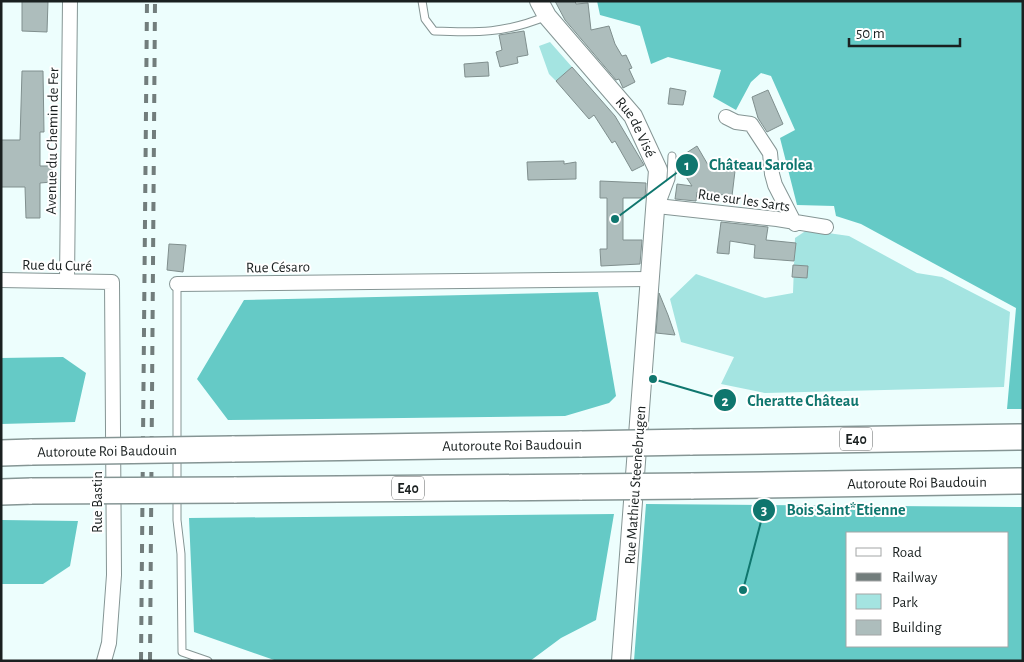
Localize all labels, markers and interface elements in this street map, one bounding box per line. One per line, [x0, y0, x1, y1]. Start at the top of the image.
scale bar [849, 15, 960, 47]
text: 50 m [856, 26, 885, 41]
street label: Avenue du Chemin de Fer [44, 67, 61, 215]
street label: Rue de Visé [612, 95, 658, 160]
callout: Château Sarolea [674, 149, 823, 180]
text: Château Sarolea [709, 157, 813, 173]
text: 1 [684, 158, 690, 173]
street label: Rue sur les Sarts [697, 187, 791, 214]
street label: Rue du Curé [22, 257, 92, 274]
street label: Rue Césaro [246, 259, 310, 276]
callout: Cheratte Château [712, 385, 869, 416]
text: Cheratte Château [747, 393, 859, 409]
text: 2 [721, 394, 729, 409]
street label: Rue Mathieu Steenebrugen [622, 405, 649, 565]
road number: E40 [840, 428, 872, 450]
street label: Autoroute Roi Baudouin [442, 437, 582, 454]
street label: Autoroute Roi Baudouin [37, 443, 177, 460]
street label: Rue Bastin [90, 471, 105, 533]
street label: Autoroute Roi Baudouin [847, 475, 987, 492]
road number: E40 [392, 476, 424, 499]
callout: Bois Saint*Etienne [751, 494, 915, 525]
text: Bois Saint*Etienne [787, 502, 906, 518]
text: 3 [761, 503, 767, 518]
legend [846, 532, 1009, 647]
text: Road [892, 545, 922, 560]
text: Railway [892, 570, 938, 585]
text: Park [892, 595, 918, 610]
text: Building [892, 620, 942, 635]

